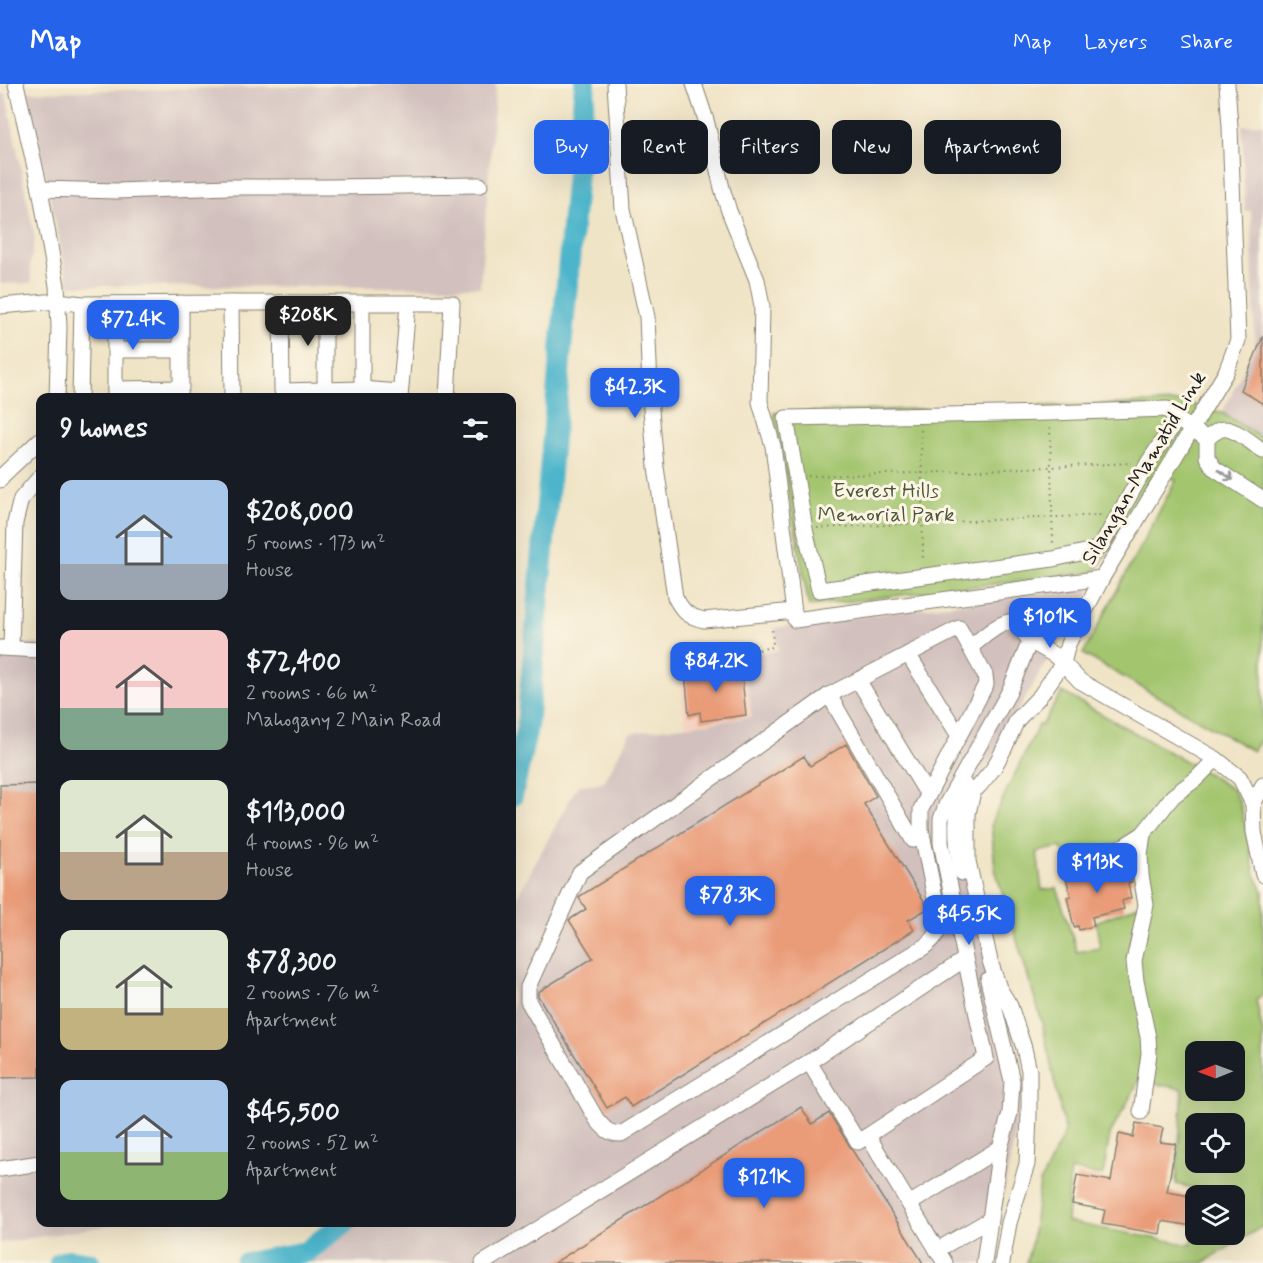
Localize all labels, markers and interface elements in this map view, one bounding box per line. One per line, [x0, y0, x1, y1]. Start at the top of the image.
text: Map [30, 24, 81, 61]
text: Map [1013, 28, 1051, 56]
text: Layers [1084, 28, 1147, 56]
text: Share [1180, 28, 1233, 56]
chip: Buy [534, 120, 609, 174]
chip: Rent [621, 120, 708, 174]
chip: Filters [720, 120, 820, 174]
chip: New [832, 120, 912, 174]
chip: Apartment [924, 120, 1061, 174]
pin: $208K [266, 296, 350, 347]
pin: $72.4K [84, 300, 182, 351]
text: $208K [279, 302, 337, 329]
text: $72.4K [101, 306, 165, 333]
street label: Silangan-Mamatid Link [1075, 366, 1213, 570]
pin: $42.3K [586, 368, 684, 419]
text: $42.3K [604, 374, 666, 401]
text: 9 homes [60, 412, 148, 446]
icon: filters [459, 413, 492, 446]
one-way arrow [1217, 469, 1233, 481]
park label: Everest Hills Memorial Park [817, 477, 955, 529]
text: $208,000 [246, 496, 354, 530]
icon: home [108, 504, 180, 576]
text: 5 rooms · 173 m² [246, 530, 385, 557]
text: House [246, 557, 293, 584]
pin: $101K [1008, 598, 1092, 649]
text: $101K [1023, 604, 1077, 631]
pin: $84.2K [667, 642, 765, 693]
text: $72,400 [246, 646, 341, 680]
text: $84.2K [684, 648, 748, 675]
icon: home [108, 654, 180, 726]
text: 2 rooms · 66 m² [246, 680, 377, 707]
text: Mahogany 2 Main Road [246, 707, 441, 734]
text: $113,000 [246, 796, 345, 830]
icon: home [108, 804, 180, 876]
text: 4 rooms · 96 m² [246, 830, 379, 857]
pin: $113K [1055, 843, 1139, 894]
text: $113K [1071, 849, 1123, 876]
text: House [246, 857, 293, 884]
pin: $78.3K [681, 876, 779, 927]
text: $78.3K [699, 882, 761, 909]
pin: $45.5K [920, 895, 1018, 946]
text: $45.5K [937, 901, 1001, 928]
text: $78,300 [246, 946, 337, 980]
icon: home [108, 954, 180, 1026]
text: 2 rooms · 76 m² [246, 980, 379, 1007]
text: Apartment [246, 1007, 337, 1034]
north arrow [1185, 1041, 1245, 1101]
map controls [1185, 1041, 1245, 1245]
text: $45,500 [246, 1096, 340, 1130]
icon: home [108, 1104, 180, 1176]
button: locate [1185, 1113, 1245, 1173]
text: 2 rooms · 52 m² [246, 1130, 379, 1157]
text: Apartment [246, 1157, 337, 1184]
pin: $121K [722, 1158, 806, 1209]
text: $121K [737, 1164, 791, 1191]
button: layers [1185, 1185, 1245, 1245]

